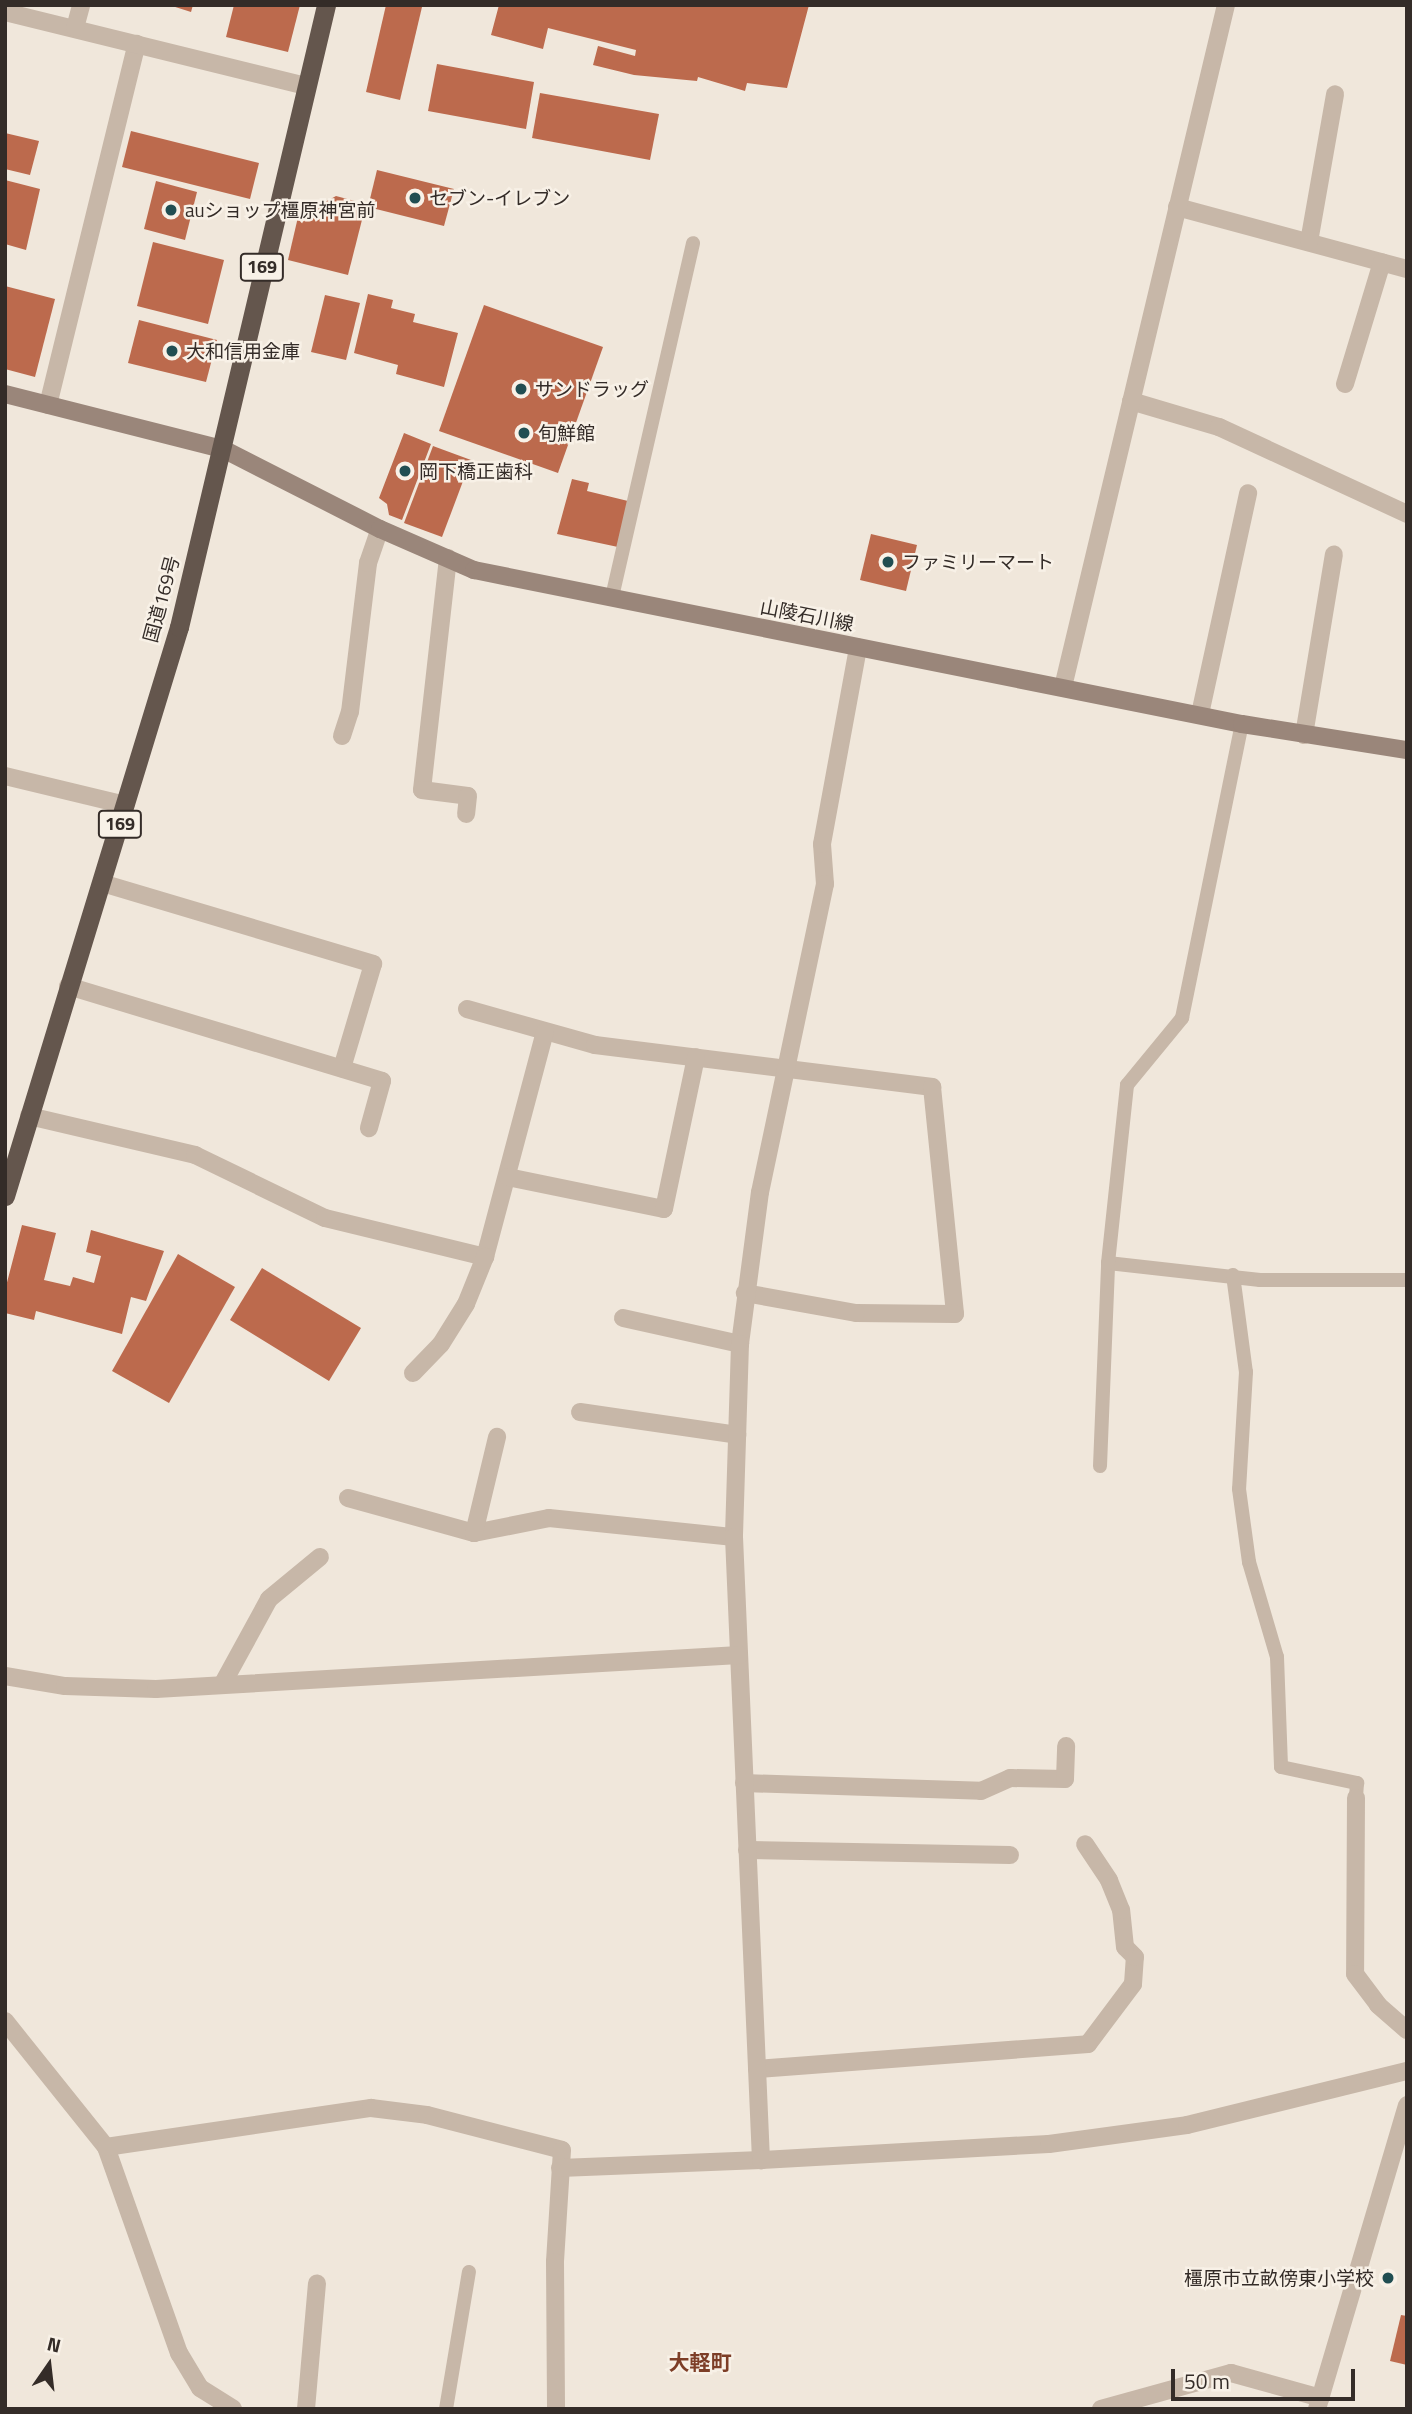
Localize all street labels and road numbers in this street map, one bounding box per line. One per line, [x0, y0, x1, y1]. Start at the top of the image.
road number: 169 [239, 253, 285, 282]
street label: 国道169号 [138, 553, 184, 645]
street label: 山陵石川線 [758, 595, 856, 635]
road number: 169 [97, 810, 143, 838]

